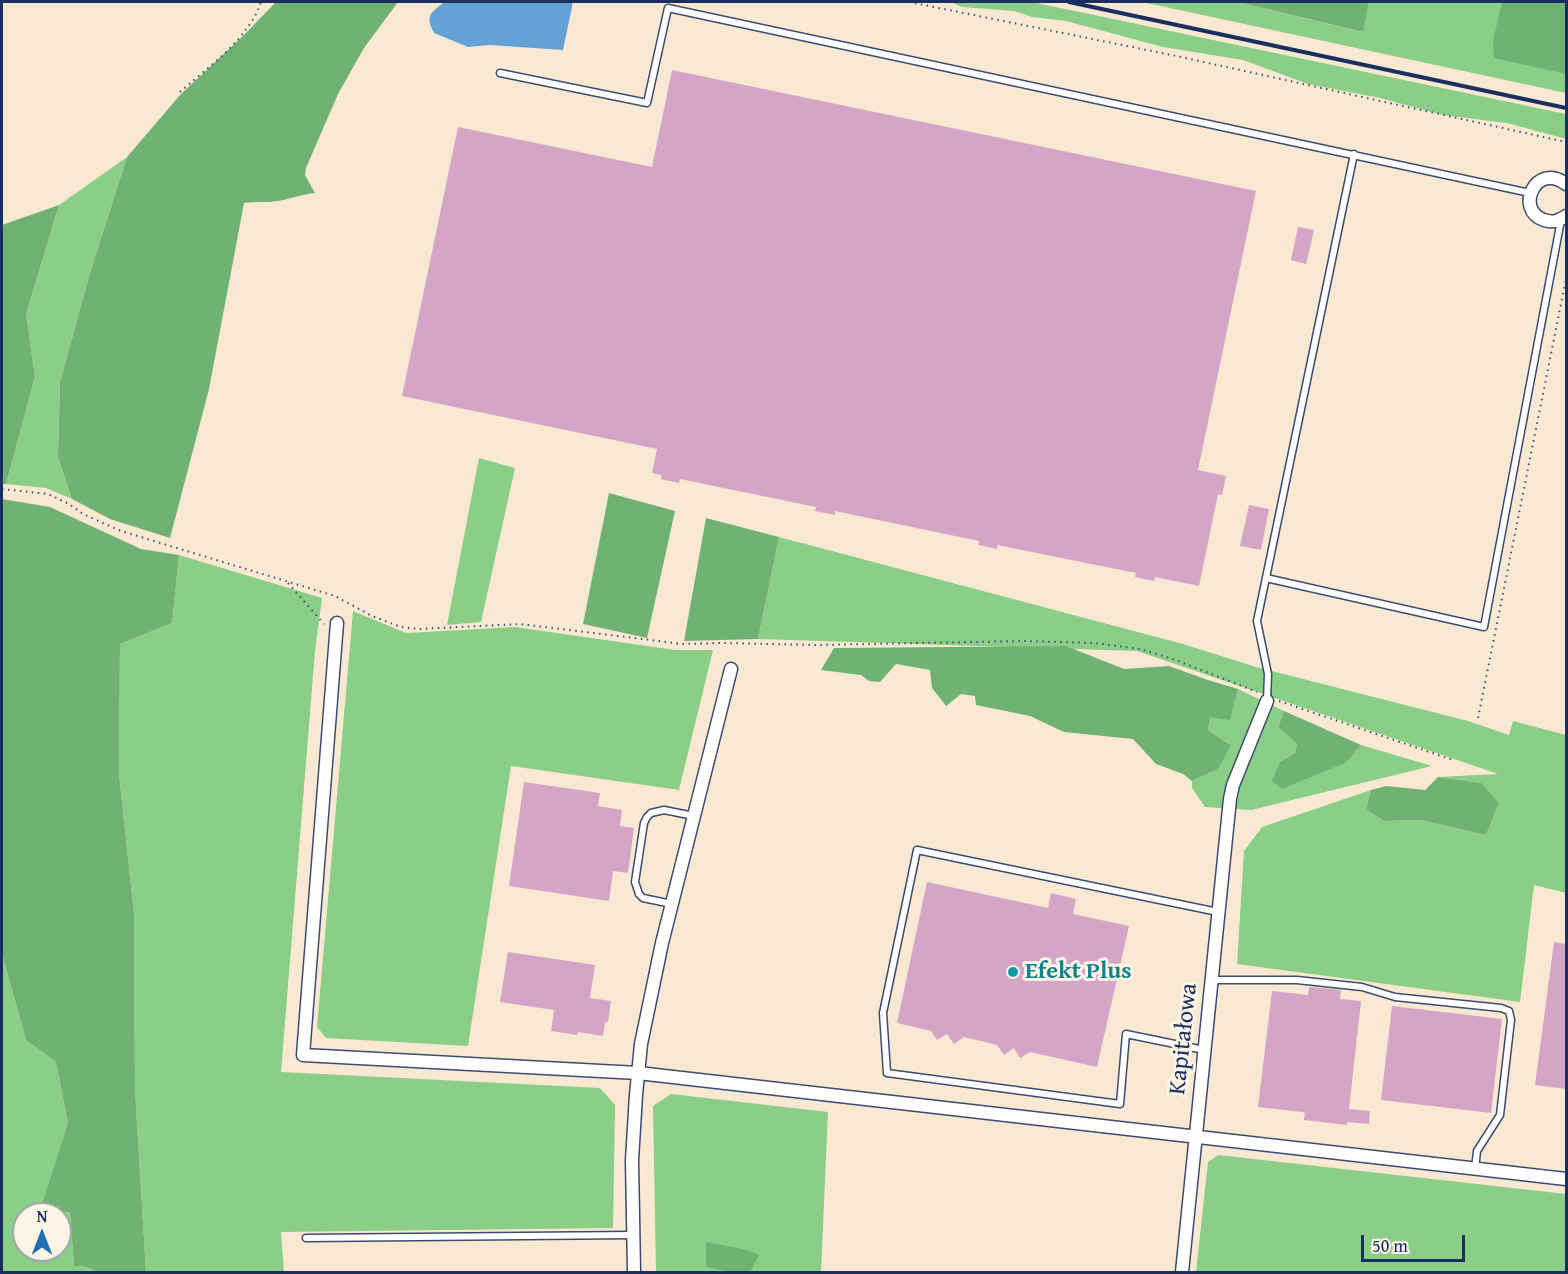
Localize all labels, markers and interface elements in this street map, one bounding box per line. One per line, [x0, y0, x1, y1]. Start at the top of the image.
place label: Efekt Plus [1025, 958, 1132, 986]
marker: Efekt Plus [1006, 965, 1020, 979]
street label: Kapitałowa [1164, 982, 1204, 1096]
north arrow [12, 1202, 72, 1262]
text: N [37, 1204, 47, 1228]
scale bar [1364, 1223, 1468, 1261]
text: 50 m [1372, 1232, 1408, 1259]

